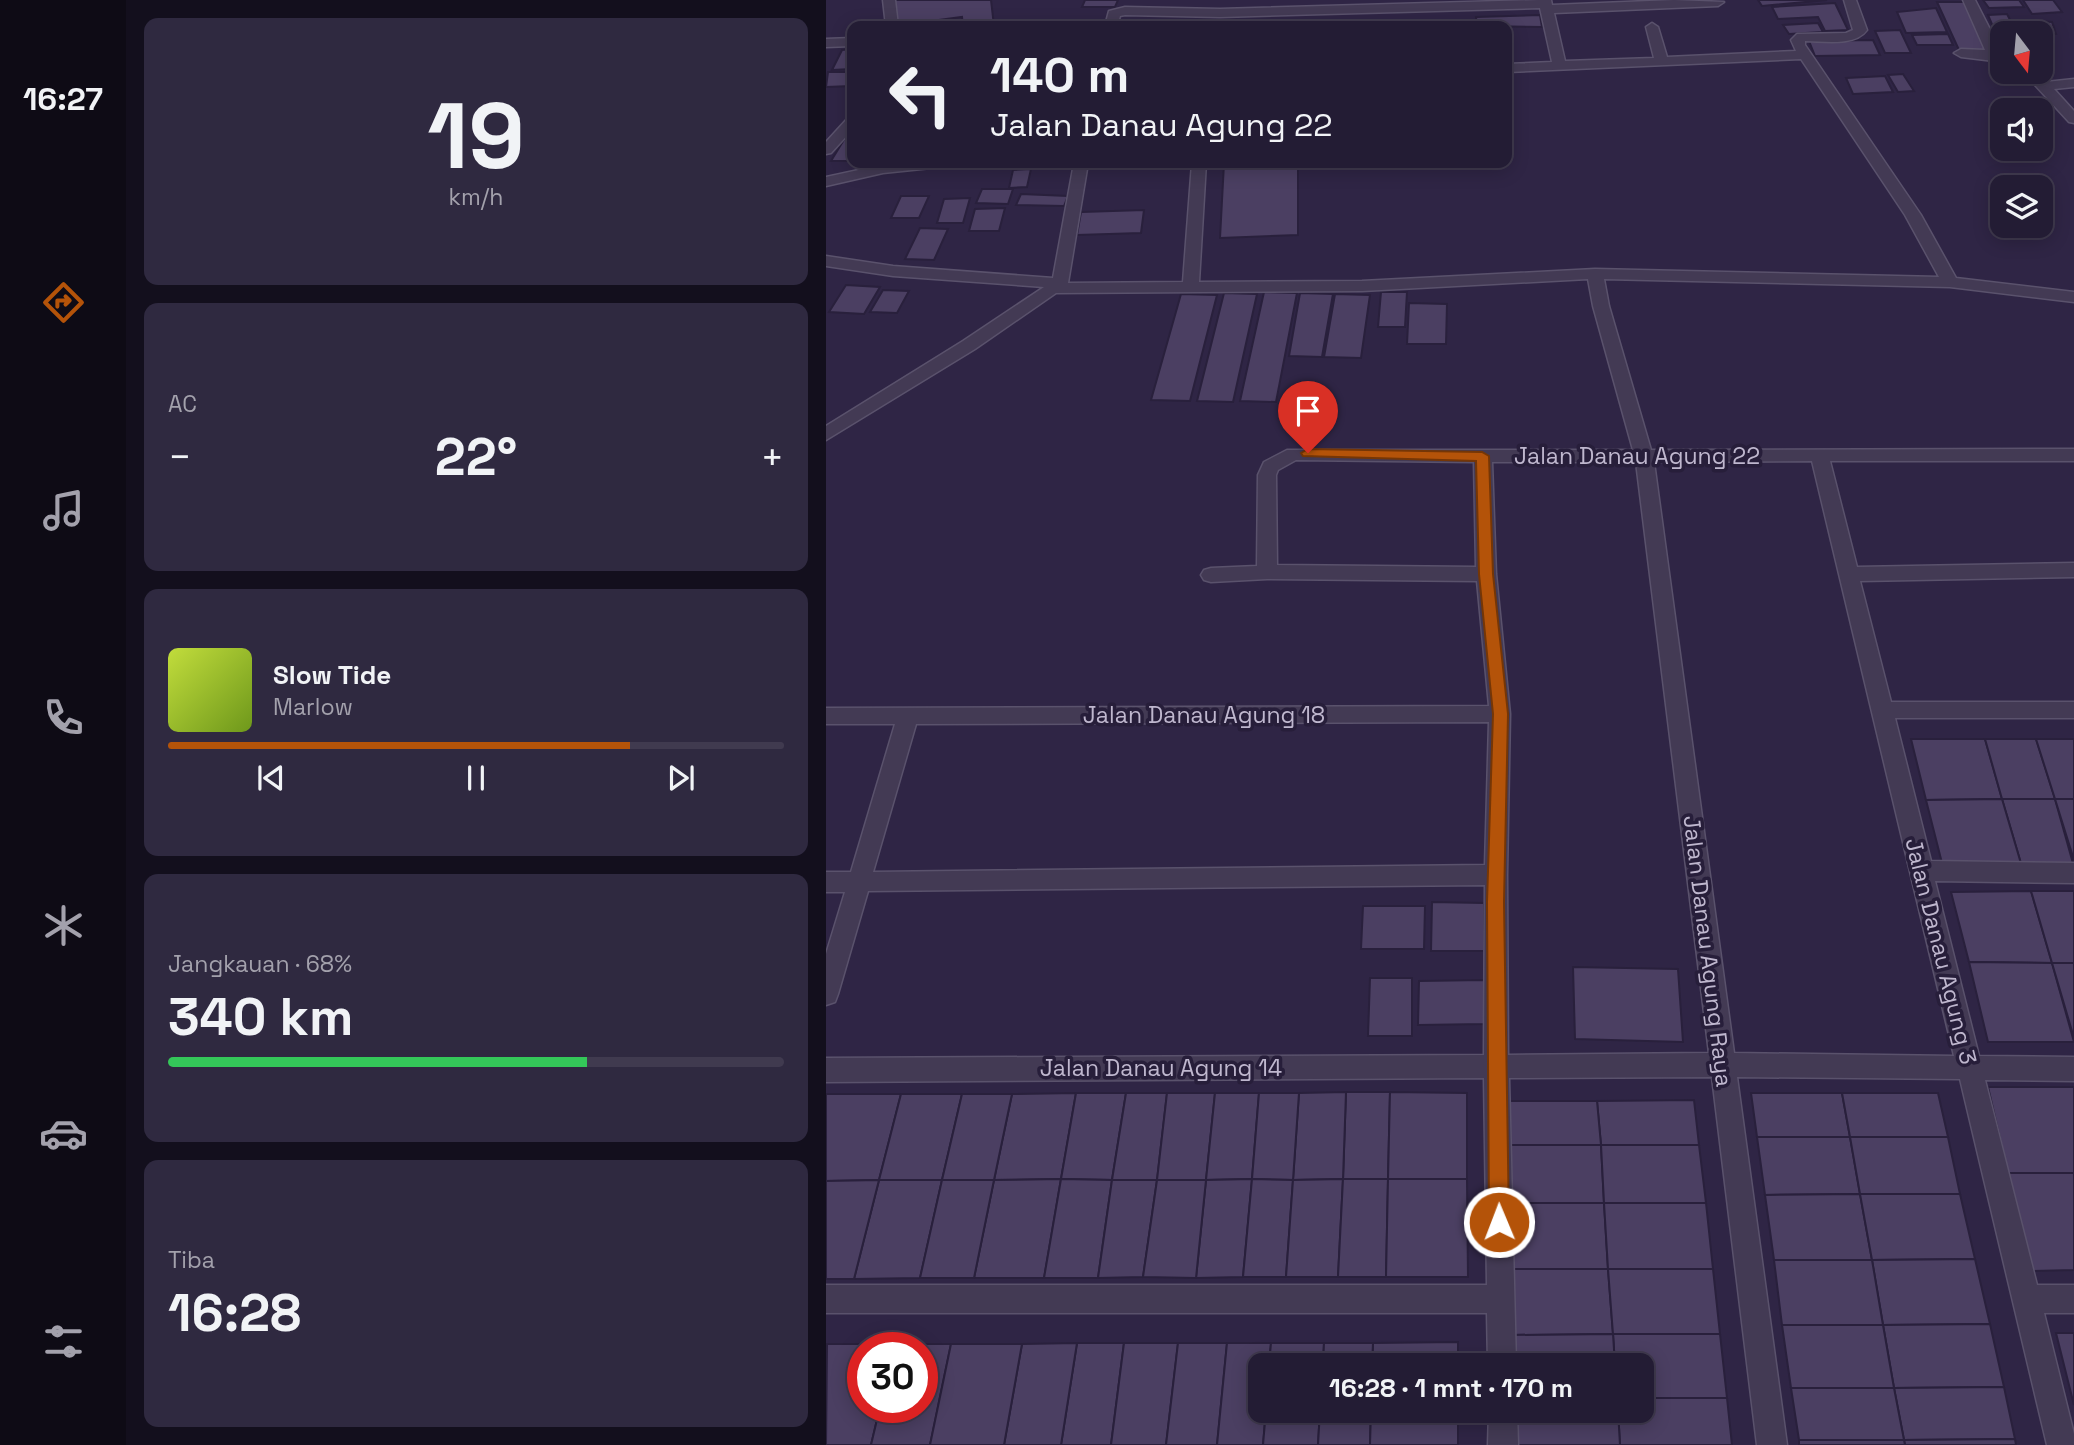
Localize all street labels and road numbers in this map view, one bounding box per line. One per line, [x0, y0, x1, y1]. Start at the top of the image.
street label: Jalan Danau Agung 22 [1514, 441, 1760, 471]
street label: Jalan Danau Agung 18 [1083, 700, 1325, 730]
street label: Jalan Danau Agung Raya [1676, 814, 1740, 1088]
street label: Jalan Danau Agung 3 [1898, 835, 1984, 1067]
street label: Jalan Danau Agung 14 [1040, 1053, 1282, 1083]

